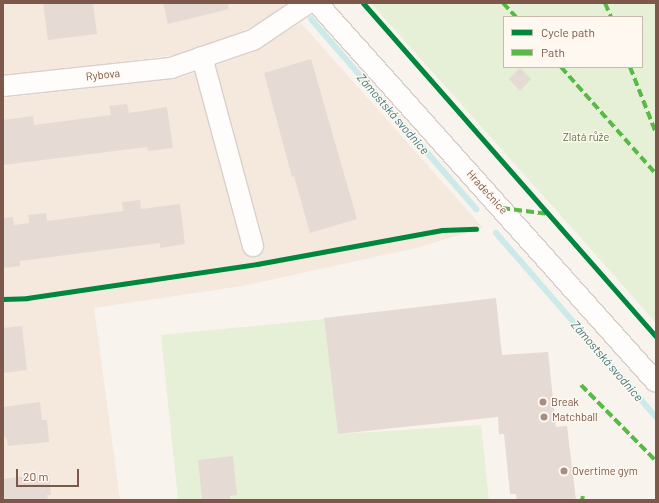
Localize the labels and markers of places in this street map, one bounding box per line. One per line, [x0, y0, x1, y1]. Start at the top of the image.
place label: Break [551, 395, 579, 409]
marker: Break [538, 397, 548, 407]
place label: Matchball [552, 410, 598, 424]
marker: Matchball [539, 412, 549, 422]
place label: Overtime gym [572, 464, 638, 478]
marker: Overtime gym [559, 466, 569, 476]

